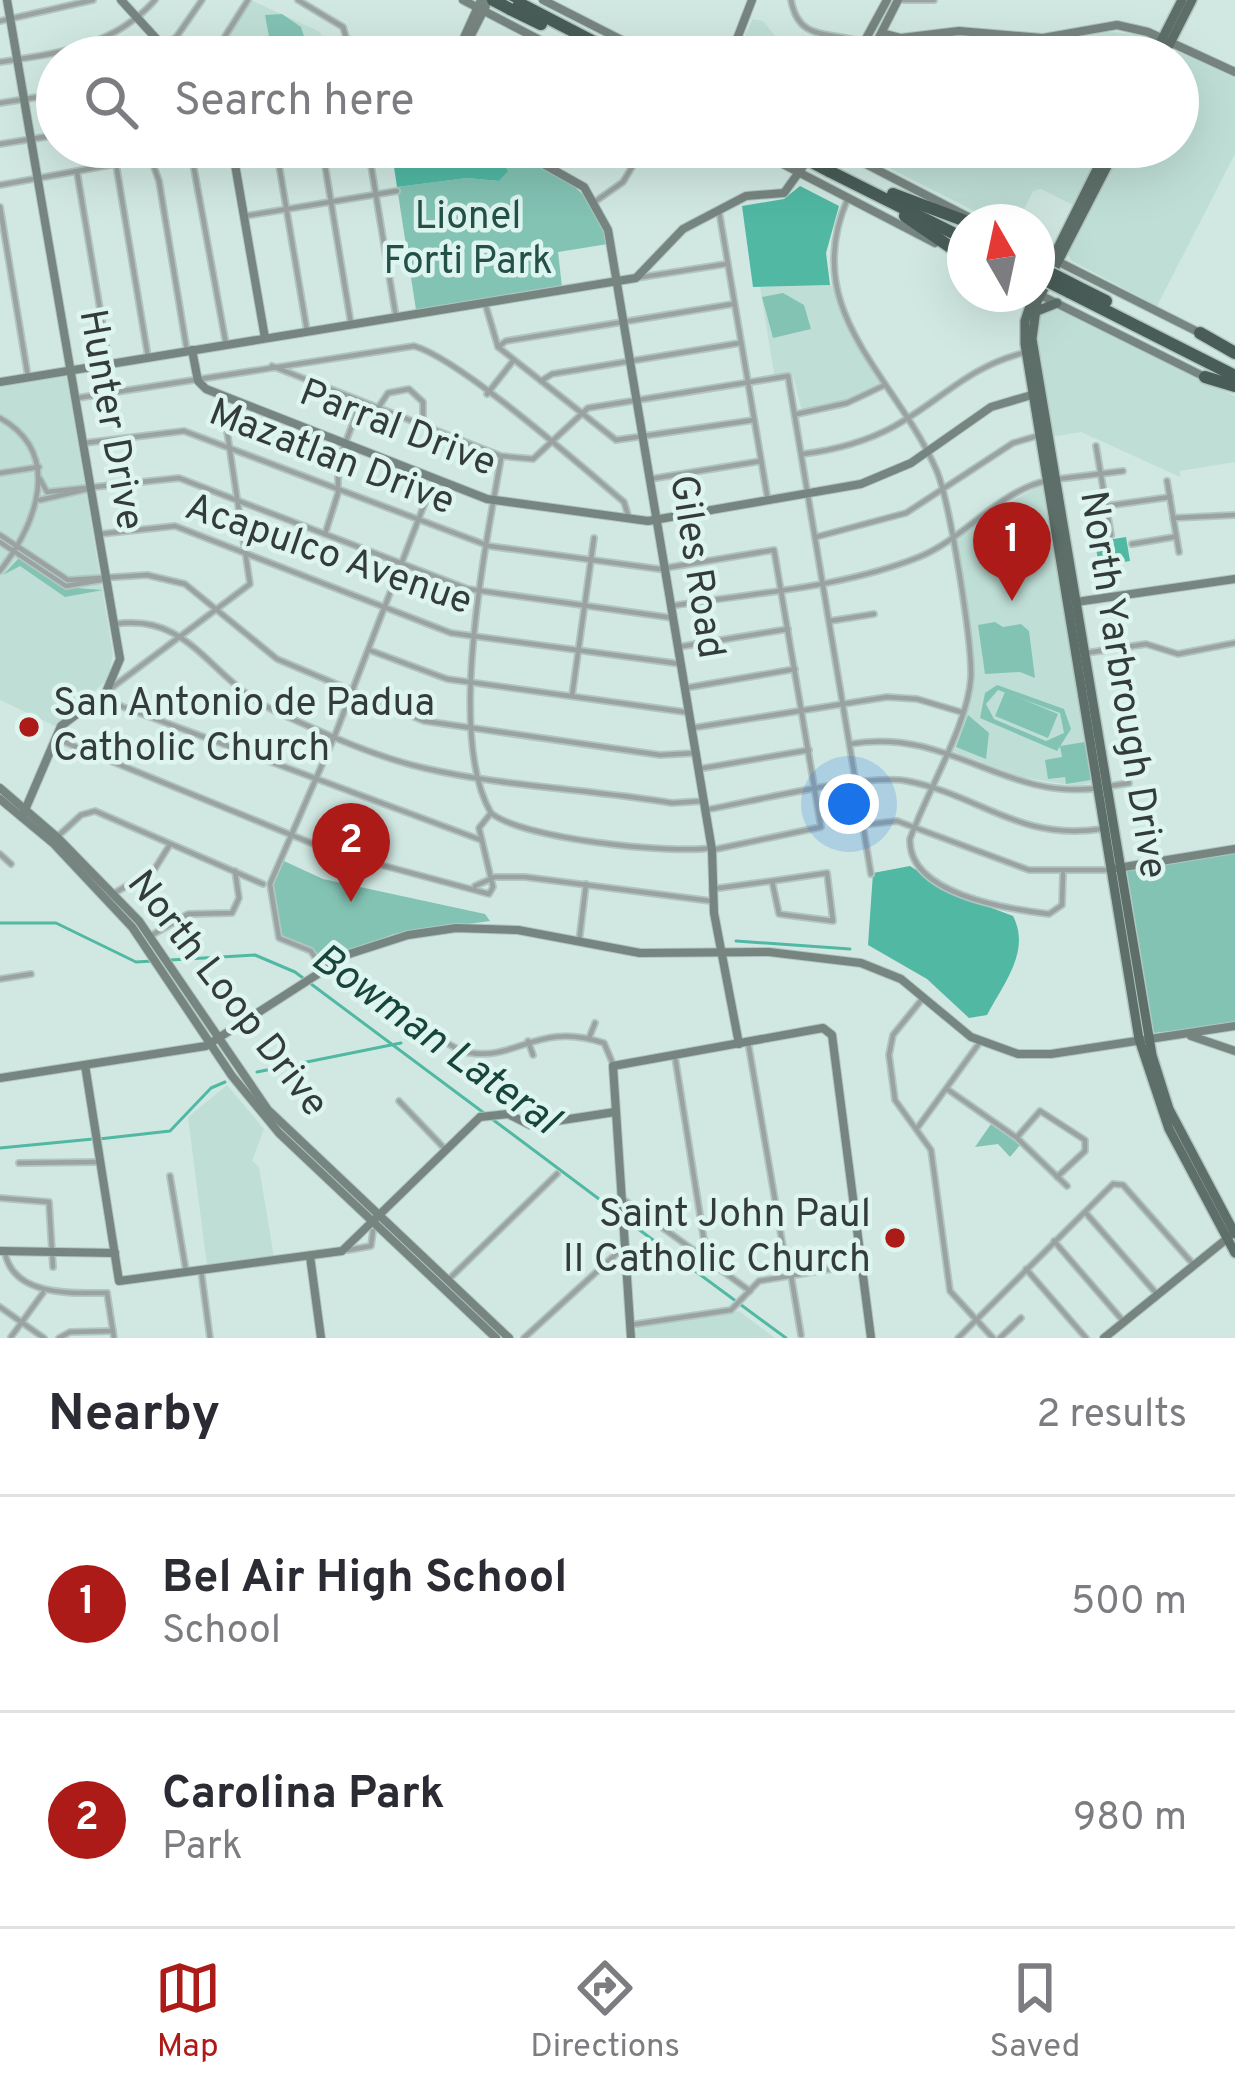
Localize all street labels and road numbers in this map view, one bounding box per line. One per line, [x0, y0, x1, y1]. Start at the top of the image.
street label: Hunter Drive [65, 306, 153, 534]
street label: Parral Drive [292, 370, 502, 490]
street label: Mazatlan Drive [201, 390, 461, 528]
street label: Giles Road [656, 472, 734, 662]
street label: Acapulco Avenue [178, 484, 478, 628]
street label: North Yarbrough Drive [1066, 488, 1176, 882]
street label: North Loop Drive [115, 862, 337, 1128]

